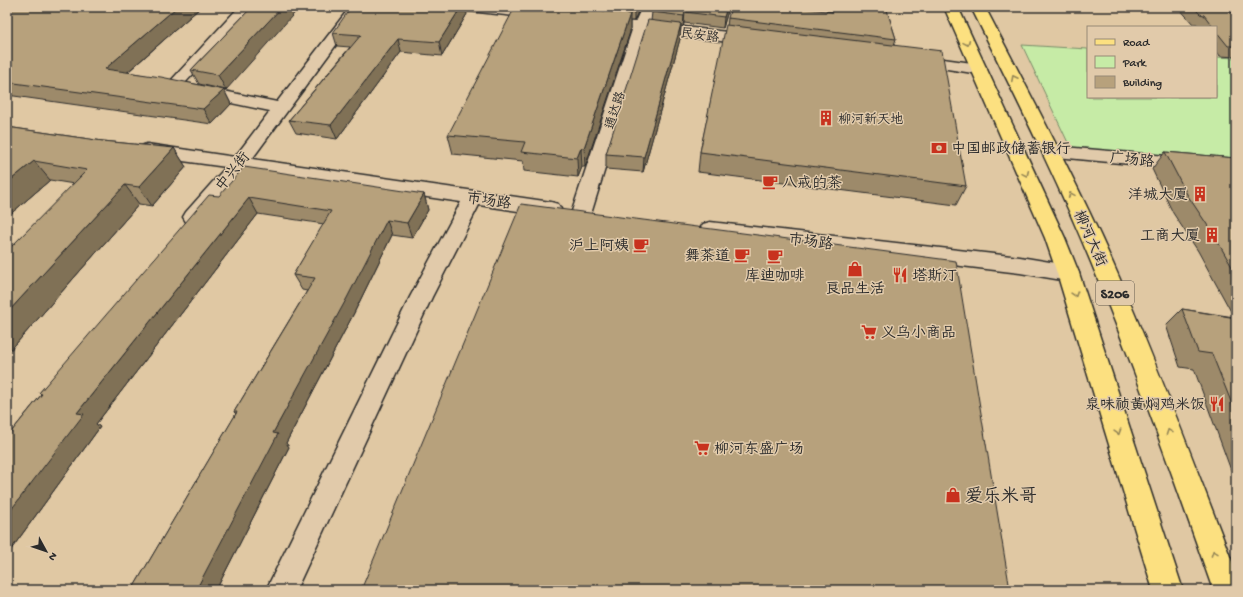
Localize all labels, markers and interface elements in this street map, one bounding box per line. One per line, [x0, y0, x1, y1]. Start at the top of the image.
street label: 民安路 [679, 26, 720, 46]
legend [1087, 26, 1217, 98]
text: Road [1123, 37, 1150, 51]
one-way arrow [962, 38, 970, 46]
text: Park [1122, 57, 1148, 71]
one-way arrow [1011, 75, 1019, 82]
text: Building [1122, 77, 1162, 91]
street label: 通达路 [602, 90, 630, 132]
building icon: 柳河新天地 [817, 109, 835, 127]
place label: 柳河新天地 [838, 112, 903, 128]
bank icon: 中国邮政储蓄银行 [930, 139, 948, 157]
place label: 中国邮政储蓄银行 [951, 141, 1071, 159]
street label: 中兴街 [212, 149, 255, 195]
street label: 广场路 [1109, 150, 1155, 172]
one-way arrow [1021, 170, 1029, 177]
cafe icon: 八戒的茶 [761, 173, 779, 191]
place label: 八戒的茶 [782, 175, 842, 193]
building icon: 洋城大厦 [1191, 185, 1209, 203]
place label: 洋城大厦 [1128, 187, 1188, 205]
street label: 市场路 [465, 190, 512, 214]
one-way arrow [1068, 192, 1076, 199]
street label: 柳河大街 [1069, 208, 1110, 270]
building icon: 工商大厦 [1203, 226, 1221, 244]
place label: 工商大厦 [1140, 227, 1200, 246]
street label: 市场路 [787, 231, 834, 255]
cafe icon: 沪上阿姨 [632, 236, 650, 254]
place label: 沪上阿姨 [569, 238, 629, 256]
cafe icon: 舞茶道 [733, 246, 751, 264]
cafe icon: 库迪咖啡 [766, 247, 784, 265]
place label: 舞茶道 [685, 248, 730, 266]
shop icon: 良品生活 [846, 260, 864, 278]
restaurant icon: 塔斯汀 [891, 266, 909, 284]
place label: 塔斯汀 [912, 267, 957, 286]
place label: 库迪咖啡 [745, 268, 805, 286]
place label: 良品生活 [825, 281, 885, 299]
road number: S206 [1096, 281, 1134, 305]
one-way arrow [1070, 291, 1079, 298]
supermarket icon: 义乌小商品 [860, 323, 878, 341]
place label: 义乌小商品 [881, 324, 956, 343]
restaurant icon: 泉味祯黄焖鸡米饭 [1208, 395, 1226, 413]
place label: 泉味祯黄焖鸡米饭 [1085, 396, 1205, 415]
one-way arrow [1113, 428, 1122, 435]
one-way arrow [1165, 428, 1174, 435]
supermarket icon: 柳河东盛广场 [693, 439, 711, 457]
place label: 柳河东盛广场 [714, 441, 804, 459]
shop icon: 爱乐米哥 [944, 486, 962, 504]
place label: 爱乐米哥 [965, 486, 1037, 508]
north arrow [26, 531, 66, 571]
text: N [45, 550, 59, 563]
one-way arrow [1211, 550, 1219, 557]

